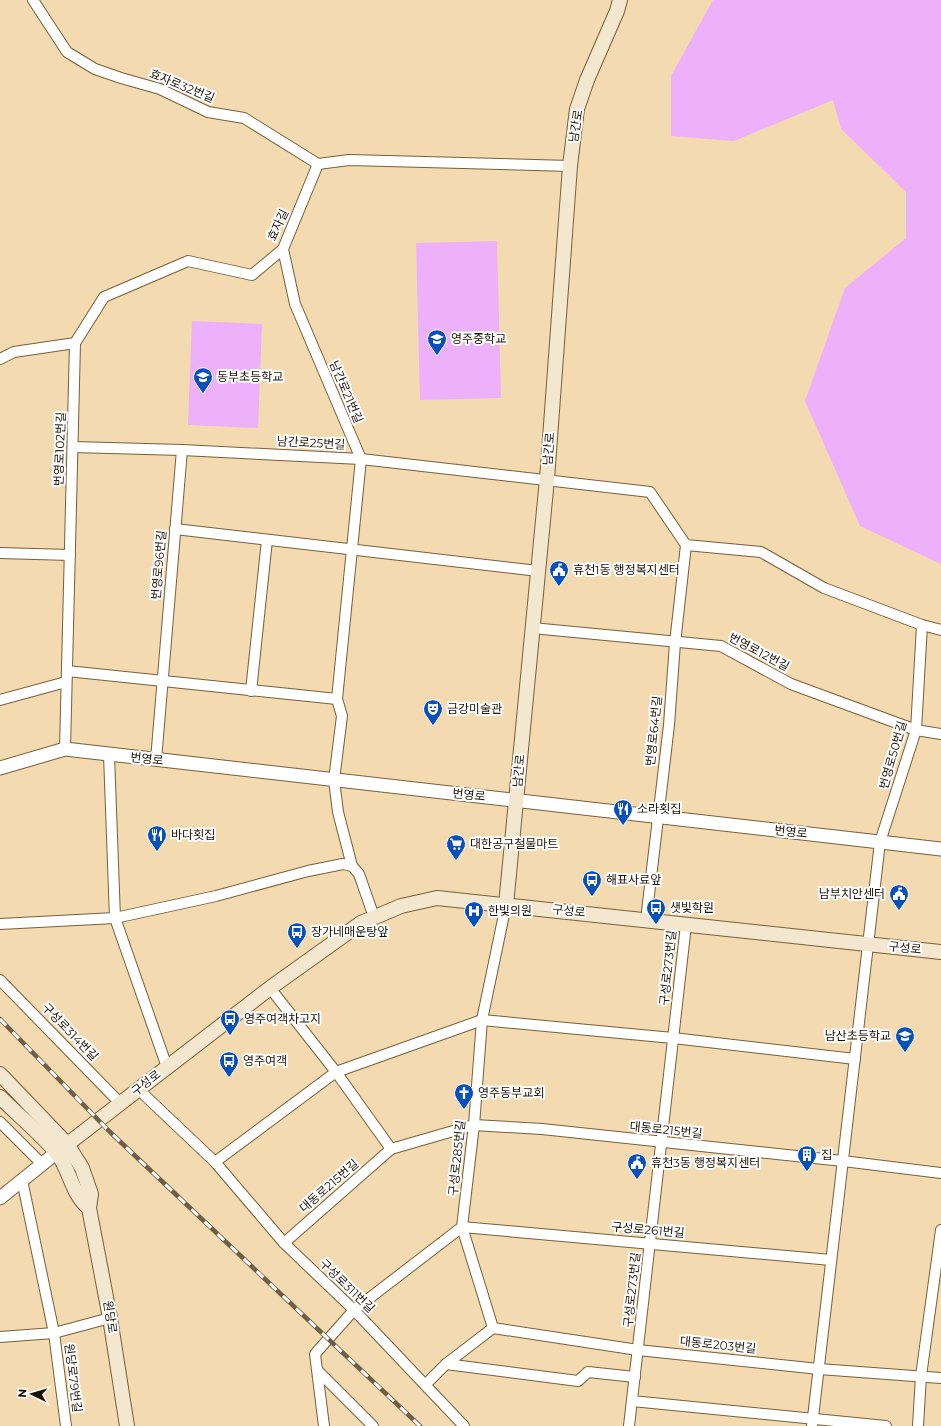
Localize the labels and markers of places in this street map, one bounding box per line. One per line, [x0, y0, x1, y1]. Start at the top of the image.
school or university icon: 영주중학교 [426, 328, 448, 356]
place label: 영주중학교 [451, 331, 506, 346]
school or university icon: 동부초등학교 [192, 366, 214, 394]
place label: 동부초등학교 [217, 369, 283, 384]
public building icon: 휴천1동 행정복지센터 [548, 559, 570, 587]
place label: 휴천1동 행정복지센터 [573, 562, 680, 577]
theatre icon: 금강미술관 [422, 698, 444, 726]
place label: 금강미술관 [447, 701, 502, 716]
restaurant icon: 소라횟집 [612, 798, 634, 826]
place label: 소라횟집 [637, 801, 681, 816]
restaurant icon: 바다횟집 [146, 824, 168, 852]
place label: 바다횟집 [171, 827, 215, 842]
supermarket icon: 대한공구철물마트 [445, 833, 467, 861]
place label: 대한공구철물마트 [470, 836, 558, 851]
bus stop icon: 해표사료앞 [581, 869, 603, 897]
place label: 해표사료앞 [606, 872, 661, 887]
public building icon: 남부치안센터 [888, 883, 910, 911]
place label: 남부치안센터 [819, 886, 885, 901]
bus stop icon: 샛빛학원 [645, 897, 667, 925]
hospital icon: 한빛의원 [463, 900, 485, 928]
place label: 샛빛학원 [670, 900, 714, 915]
place label: 한빛의원 [488, 903, 532, 918]
bus stop icon: 장가네매운탕앞 [286, 921, 308, 949]
place label: 장가네매운탕앞 [311, 924, 388, 939]
bus stop icon: 영주여객차고지 [219, 1008, 241, 1036]
place label: 영주여객차고지 [244, 1011, 321, 1026]
school or university icon: 남산초등학교 [894, 1025, 916, 1053]
place label: 남산초등학교 [825, 1028, 891, 1043]
bus stop icon: 영주여객 [218, 1050, 240, 1078]
place label: 영주여객 [243, 1053, 287, 1068]
church icon: 영주동부교회 [453, 1082, 475, 1110]
place label: 영주동부교회 [478, 1085, 544, 1100]
building icon: 집 [796, 1144, 818, 1172]
place label: 집 [821, 1147, 832, 1162]
public building icon: 휴천3동 행정복지센터 [626, 1152, 648, 1180]
place label: 휴천3동 행정복지센터 [651, 1155, 760, 1170]

